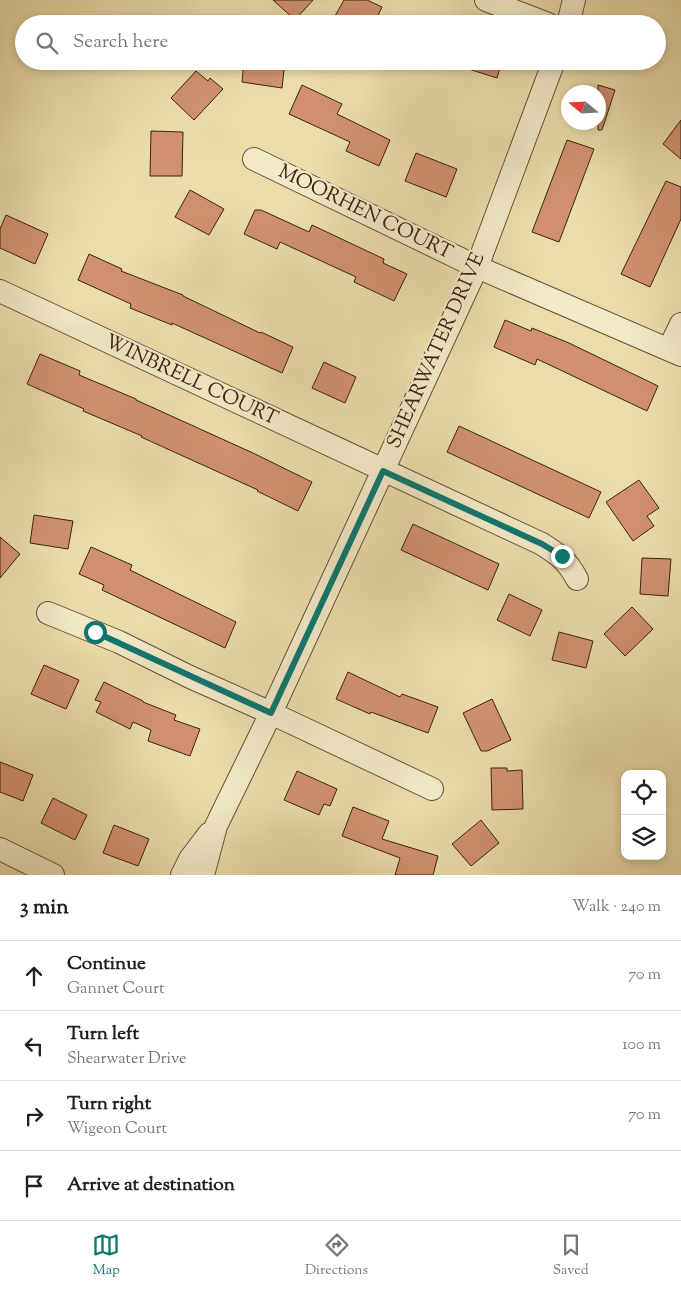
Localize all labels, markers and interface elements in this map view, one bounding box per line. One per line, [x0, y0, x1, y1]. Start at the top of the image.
search box [15, 15, 666, 70]
icon: search [33, 29, 61, 57]
text: Search here [73, 29, 168, 56]
north arrow [561, 85, 606, 130]
street label: MOORHEN COURT [273, 158, 457, 268]
street label: SHEARWATER DRIVE [381, 248, 493, 454]
street label: WINBRELL COURT [100, 328, 282, 434]
route end [551, 545, 574, 568]
route start [84, 621, 107, 644]
map controls [621, 770, 666, 860]
button: locate [621, 770, 666, 815]
button: layers [621, 815, 666, 860]
text: 3 min [20, 893, 69, 923]
text: Walk · 240 m [572, 896, 661, 919]
text: Continue [67, 951, 146, 978]
icon: ahead [20, 962, 48, 990]
text: 70 m [628, 964, 661, 987]
text: Gannet Court [67, 978, 164, 1001]
text: Turn left [67, 1021, 139, 1048]
icon: left [20, 1032, 48, 1060]
text: 100 m [622, 1034, 661, 1057]
text: Shearwater Drive [67, 1048, 186, 1071]
text: Turn right [67, 1091, 151, 1118]
icon: right [20, 1102, 48, 1130]
text: 70 m [628, 1104, 661, 1127]
text: Wigeon Court [67, 1118, 167, 1141]
icon: arrive [20, 1172, 48, 1200]
text: Arrive at destination [67, 1172, 235, 1199]
tab: Map [92, 1231, 120, 1281]
tab: Directions [305, 1231, 368, 1281]
tab: Saved [553, 1231, 589, 1281]

